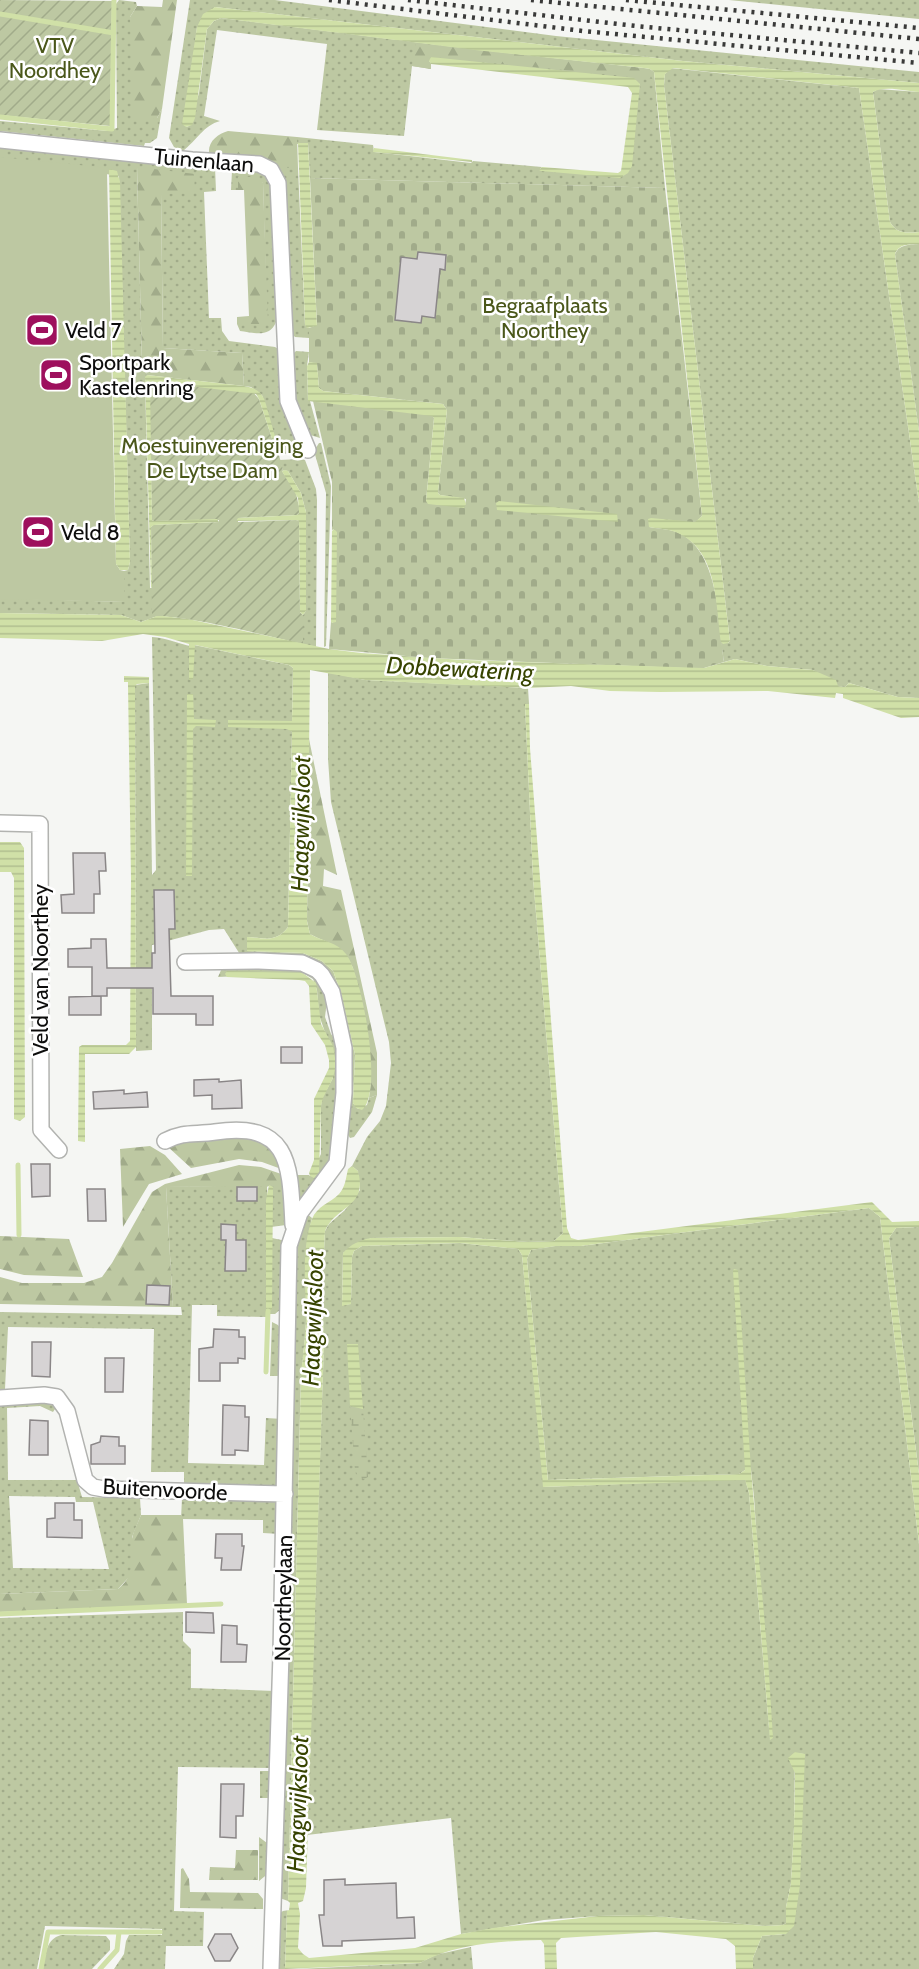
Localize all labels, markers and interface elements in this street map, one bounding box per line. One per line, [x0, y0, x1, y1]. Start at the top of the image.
park label: VTV Noordhey [9, 32, 101, 84]
street label: Tuinenlaan [153, 143, 255, 178]
park label: Begraafplaats Noorthey [482, 292, 608, 344]
sports icon: Veld 7 [24, 312, 60, 348]
place label: Veld 7 [65, 317, 122, 344]
place label: Sportpark Kastelenring [79, 349, 194, 401]
sports icon: Sportpark Kastelenring [38, 357, 74, 393]
park label: Moestuinvereniging De Lytse Dam [121, 432, 304, 484]
sports icon: Veld 8 [20, 514, 56, 550]
place label: Veld 8 [61, 519, 120, 546]
water label: Dobbewatering [386, 650, 535, 687]
water label: Haagwijksloot [285, 755, 316, 892]
street label: Veld van Noorthey [27, 884, 54, 1056]
water label: Haagwijksloot [296, 1249, 329, 1387]
street label: Buitenvoorde [102, 1473, 228, 1506]
street label: Noortheylaan [269, 1535, 298, 1662]
water label: Haagwijksloot [281, 1735, 314, 1873]

